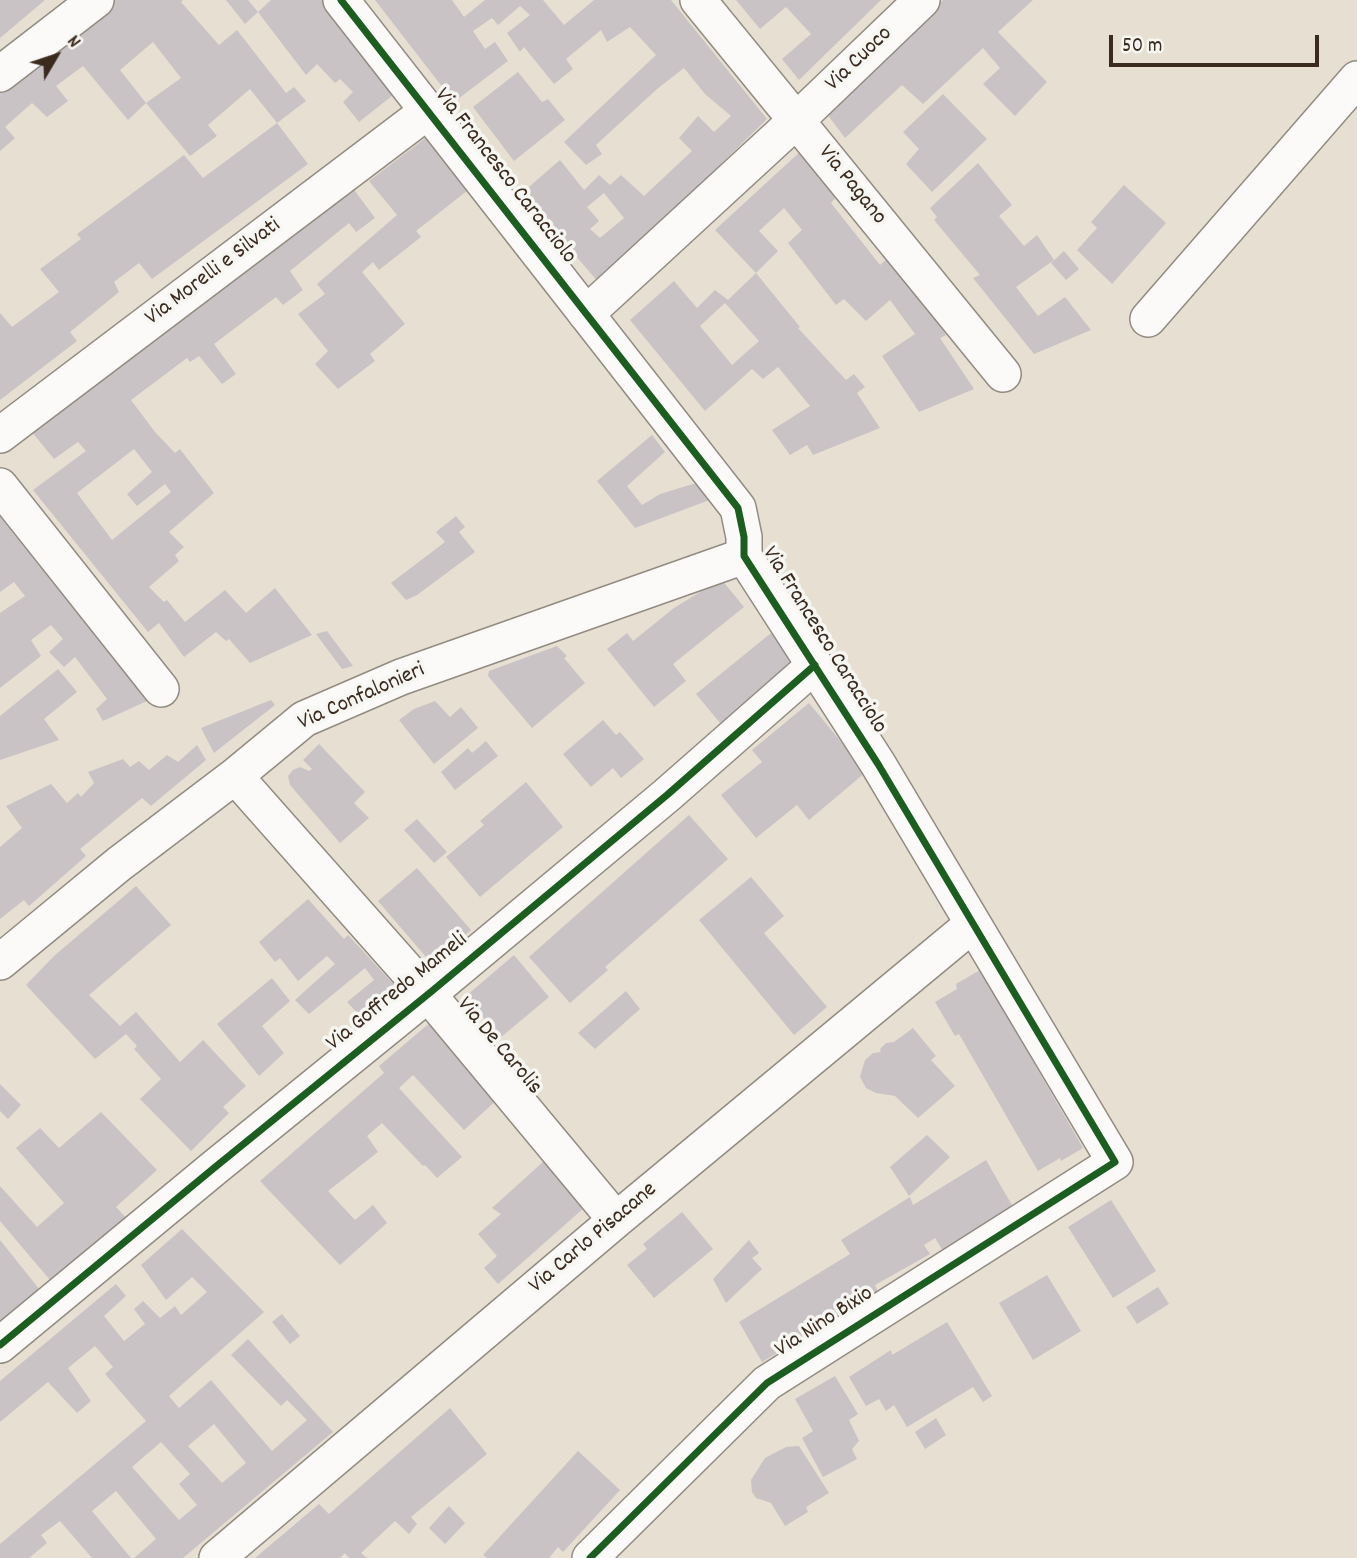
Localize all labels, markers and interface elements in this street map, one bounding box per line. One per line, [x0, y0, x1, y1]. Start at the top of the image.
north arrow [21, 21, 91, 91]
street label: Via Cuoco [821, 21, 899, 99]
scale bar [1112, 21, 1322, 65]
text: N [59, 30, 86, 55]
text: 50 m [1122, 32, 1162, 62]
street label: Via Francesco Caracciolo [427, 84, 581, 270]
street label: Via Pagano [811, 141, 891, 231]
street label: Via Morelli e Silvati [141, 213, 287, 333]
street label: Via Francesco Caracciolo [754, 542, 892, 740]
street label: Via Confalonieri [294, 658, 430, 738]
street label: Via Goffredo Mameli [322, 928, 474, 1058]
street label: Via De Carolis [449, 993, 547, 1101]
street label: Via Carlo Pisacane [524, 1177, 664, 1301]
street label: Via Nino Bixio [771, 1281, 879, 1365]

